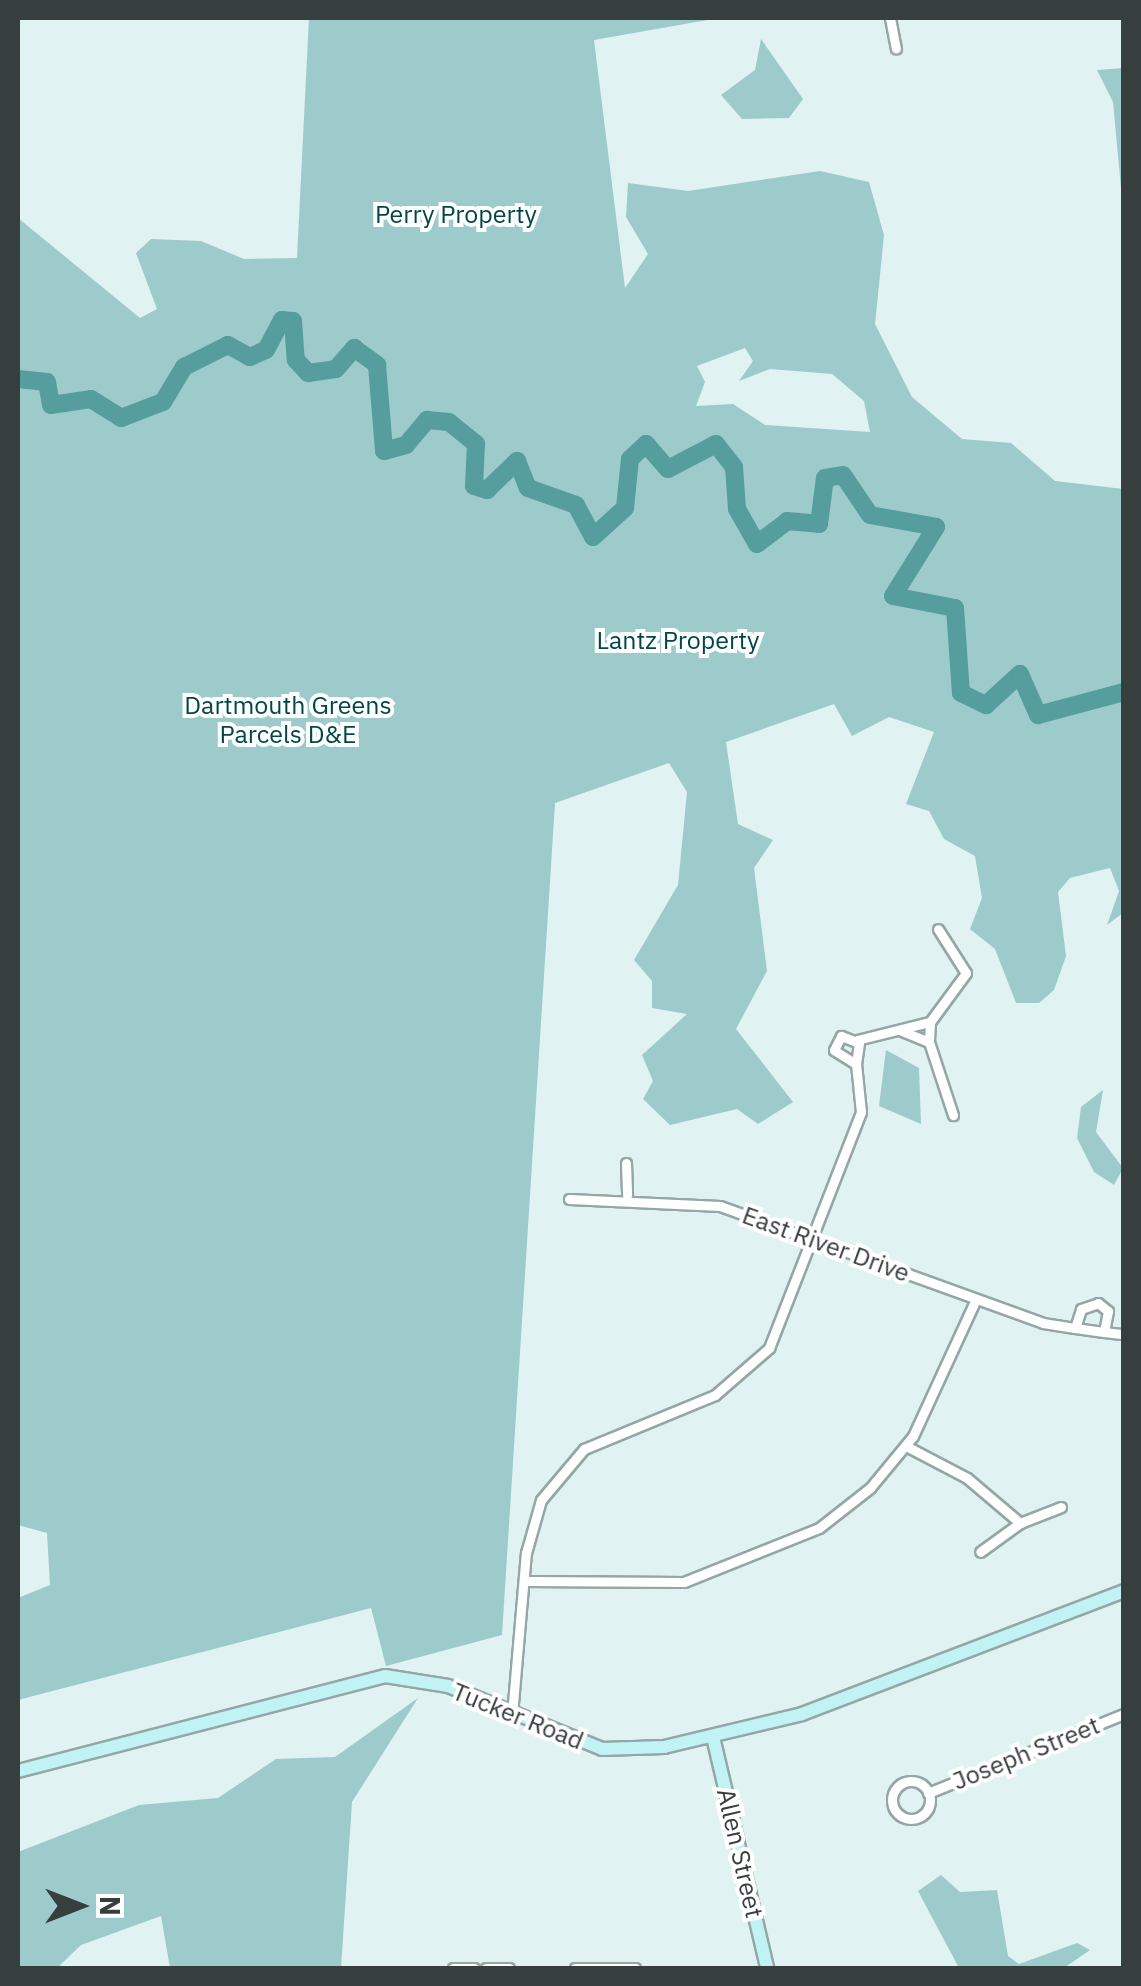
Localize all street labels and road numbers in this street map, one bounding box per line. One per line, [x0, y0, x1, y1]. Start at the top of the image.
street label: East River Drive [738, 1200, 914, 1288]
street label: Tucker Road [448, 1676, 588, 1756]
street label: Joseph Street [948, 1710, 1104, 1796]
street label: Allen Street [711, 1785, 769, 1921]

